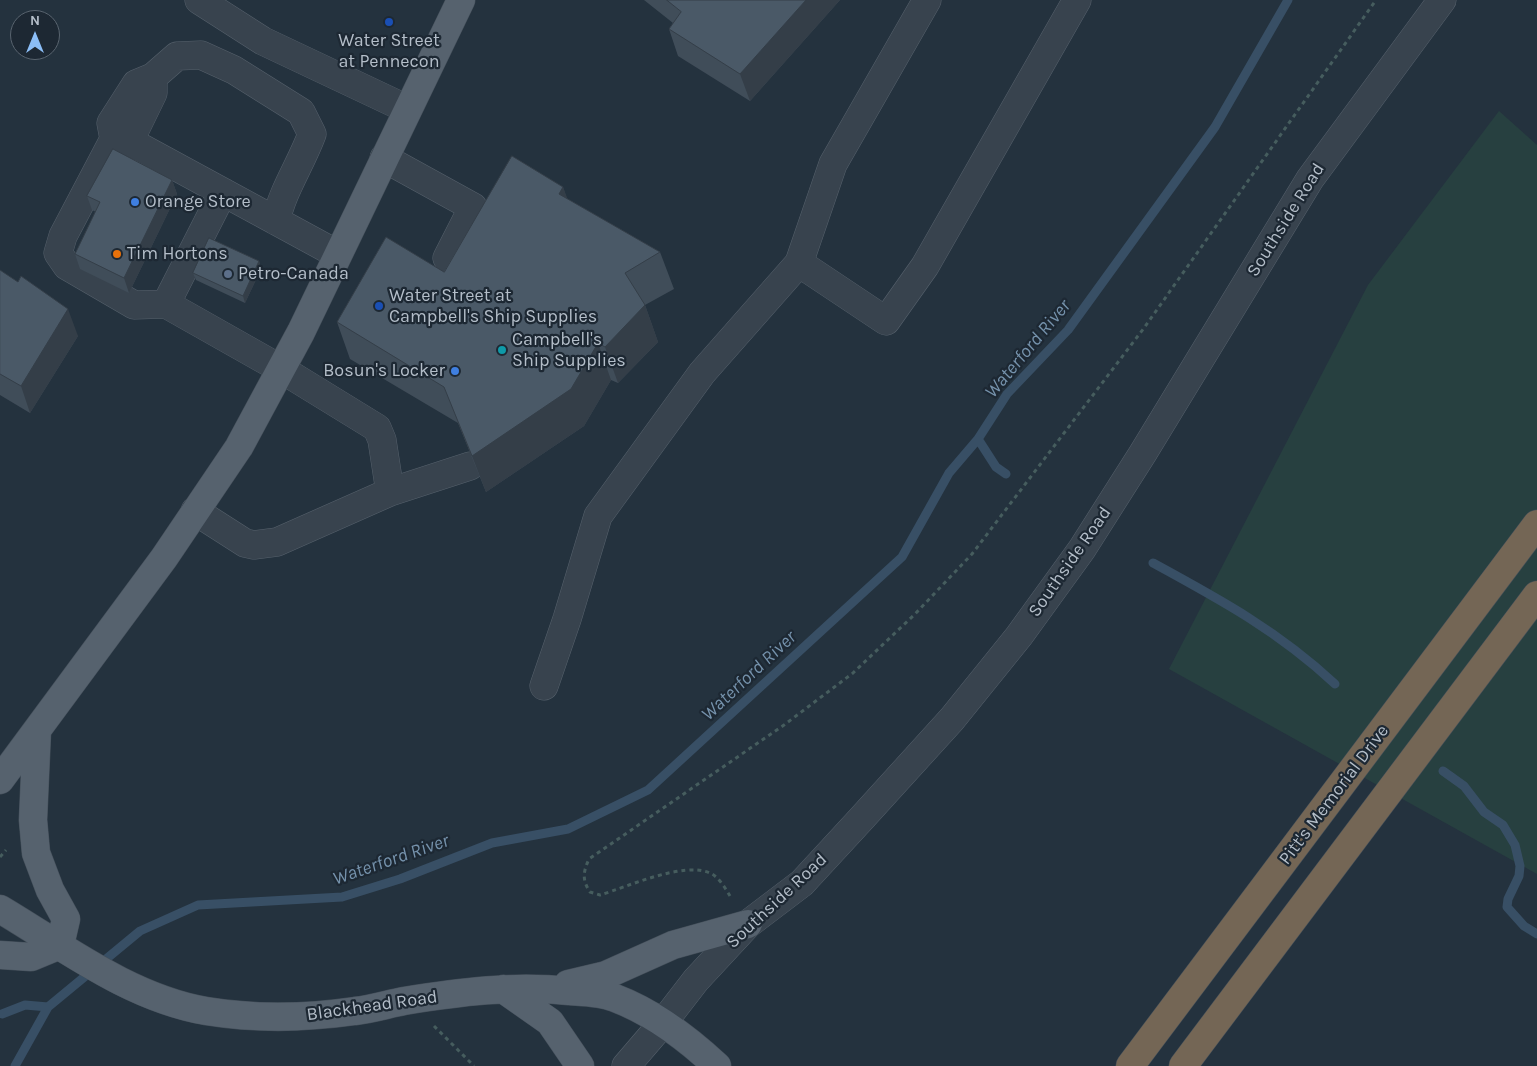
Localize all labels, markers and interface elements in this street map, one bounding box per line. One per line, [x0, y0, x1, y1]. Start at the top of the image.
north arrow [10, 10, 60, 60]
text: N [30, 12, 40, 29]
marker: Water Street at Pennecon [383, 16, 395, 28]
place label: Water Street at Pennecon [338, 30, 440, 72]
street label: Southside Road [1242, 159, 1330, 281]
place label: Orange Store [145, 191, 251, 213]
marker: Orange Store [129, 196, 141, 208]
place label: Tim Hortons [127, 243, 228, 265]
marker: Tim Hortons [111, 248, 123, 260]
place label: Petro-Canada [238, 263, 349, 285]
marker: Petro-Canada [222, 268, 234, 280]
place label: Water Street at Campbell's Ship Supplies [389, 285, 597, 328]
water label: Waterford River [980, 295, 1076, 403]
marker: Water Street at Campbell's Ship Supplies [373, 300, 385, 312]
place label: Campbell's Ship Supplies [512, 329, 626, 372]
marker: Campbell's Ship Supplies [496, 344, 508, 356]
place label: Bosun's Locker [323, 360, 445, 382]
marker: Bosun's Locker [449, 365, 461, 377]
street label: Southside Road [1024, 503, 1116, 621]
water label: Waterford River [697, 626, 801, 726]
street label: Pitt's Memorial Drive [1274, 721, 1394, 869]
water label: Waterford River [330, 829, 452, 891]
street label: Southside Road [722, 849, 832, 953]
street label: Blackhead Road [305, 986, 439, 1026]

